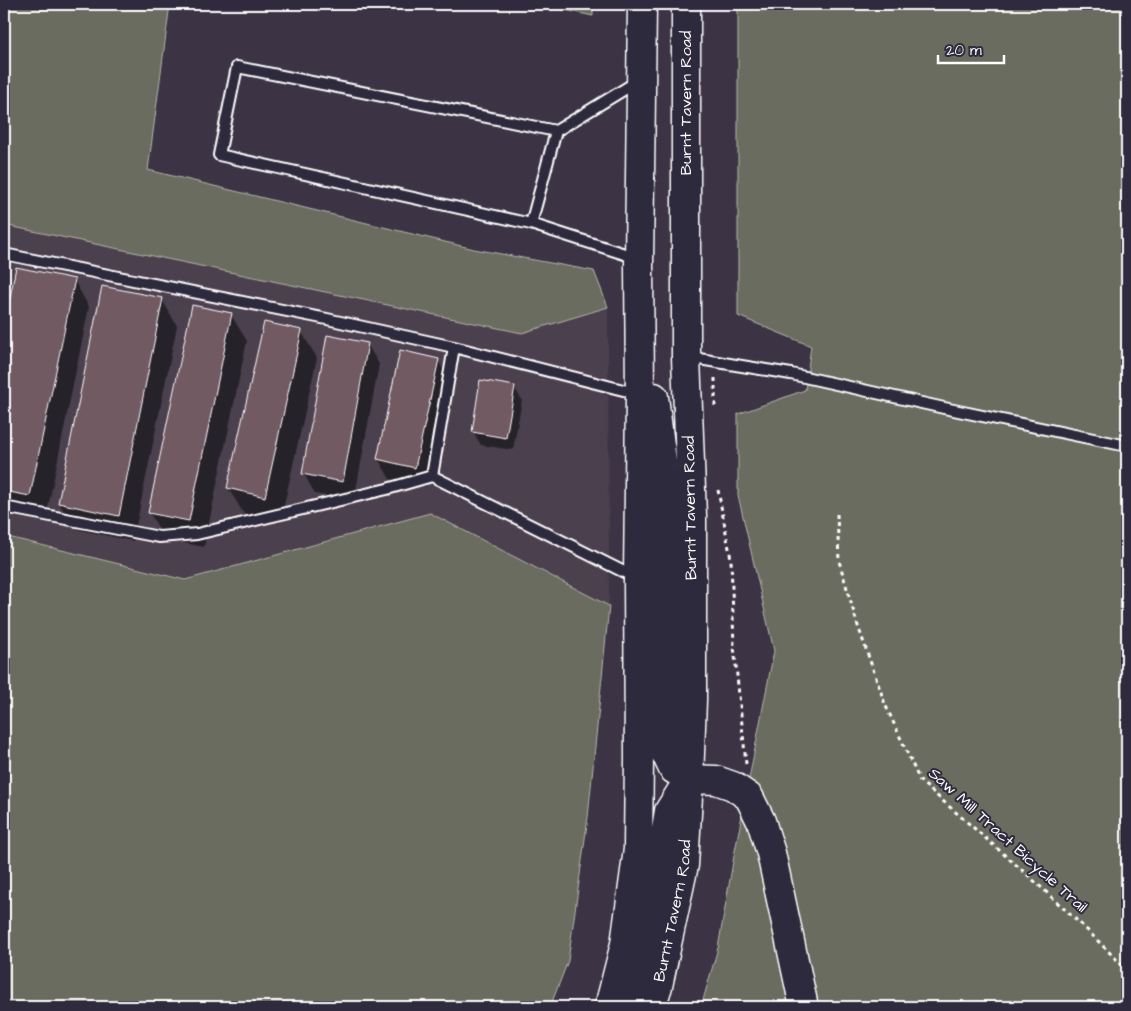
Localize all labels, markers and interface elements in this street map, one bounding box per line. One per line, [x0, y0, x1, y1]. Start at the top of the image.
street label: Burnt Tavern Road [675, 31, 697, 175]
scale bar [938, 32, 1005, 64]
text: 20 m [946, 40, 982, 61]
street label: Burnt Tavern Road [678, 436, 702, 580]
street label: Saw Mill Tract Bicycle Trail [923, 763, 1092, 918]
street label: Burnt Tavern Road [648, 839, 696, 984]

